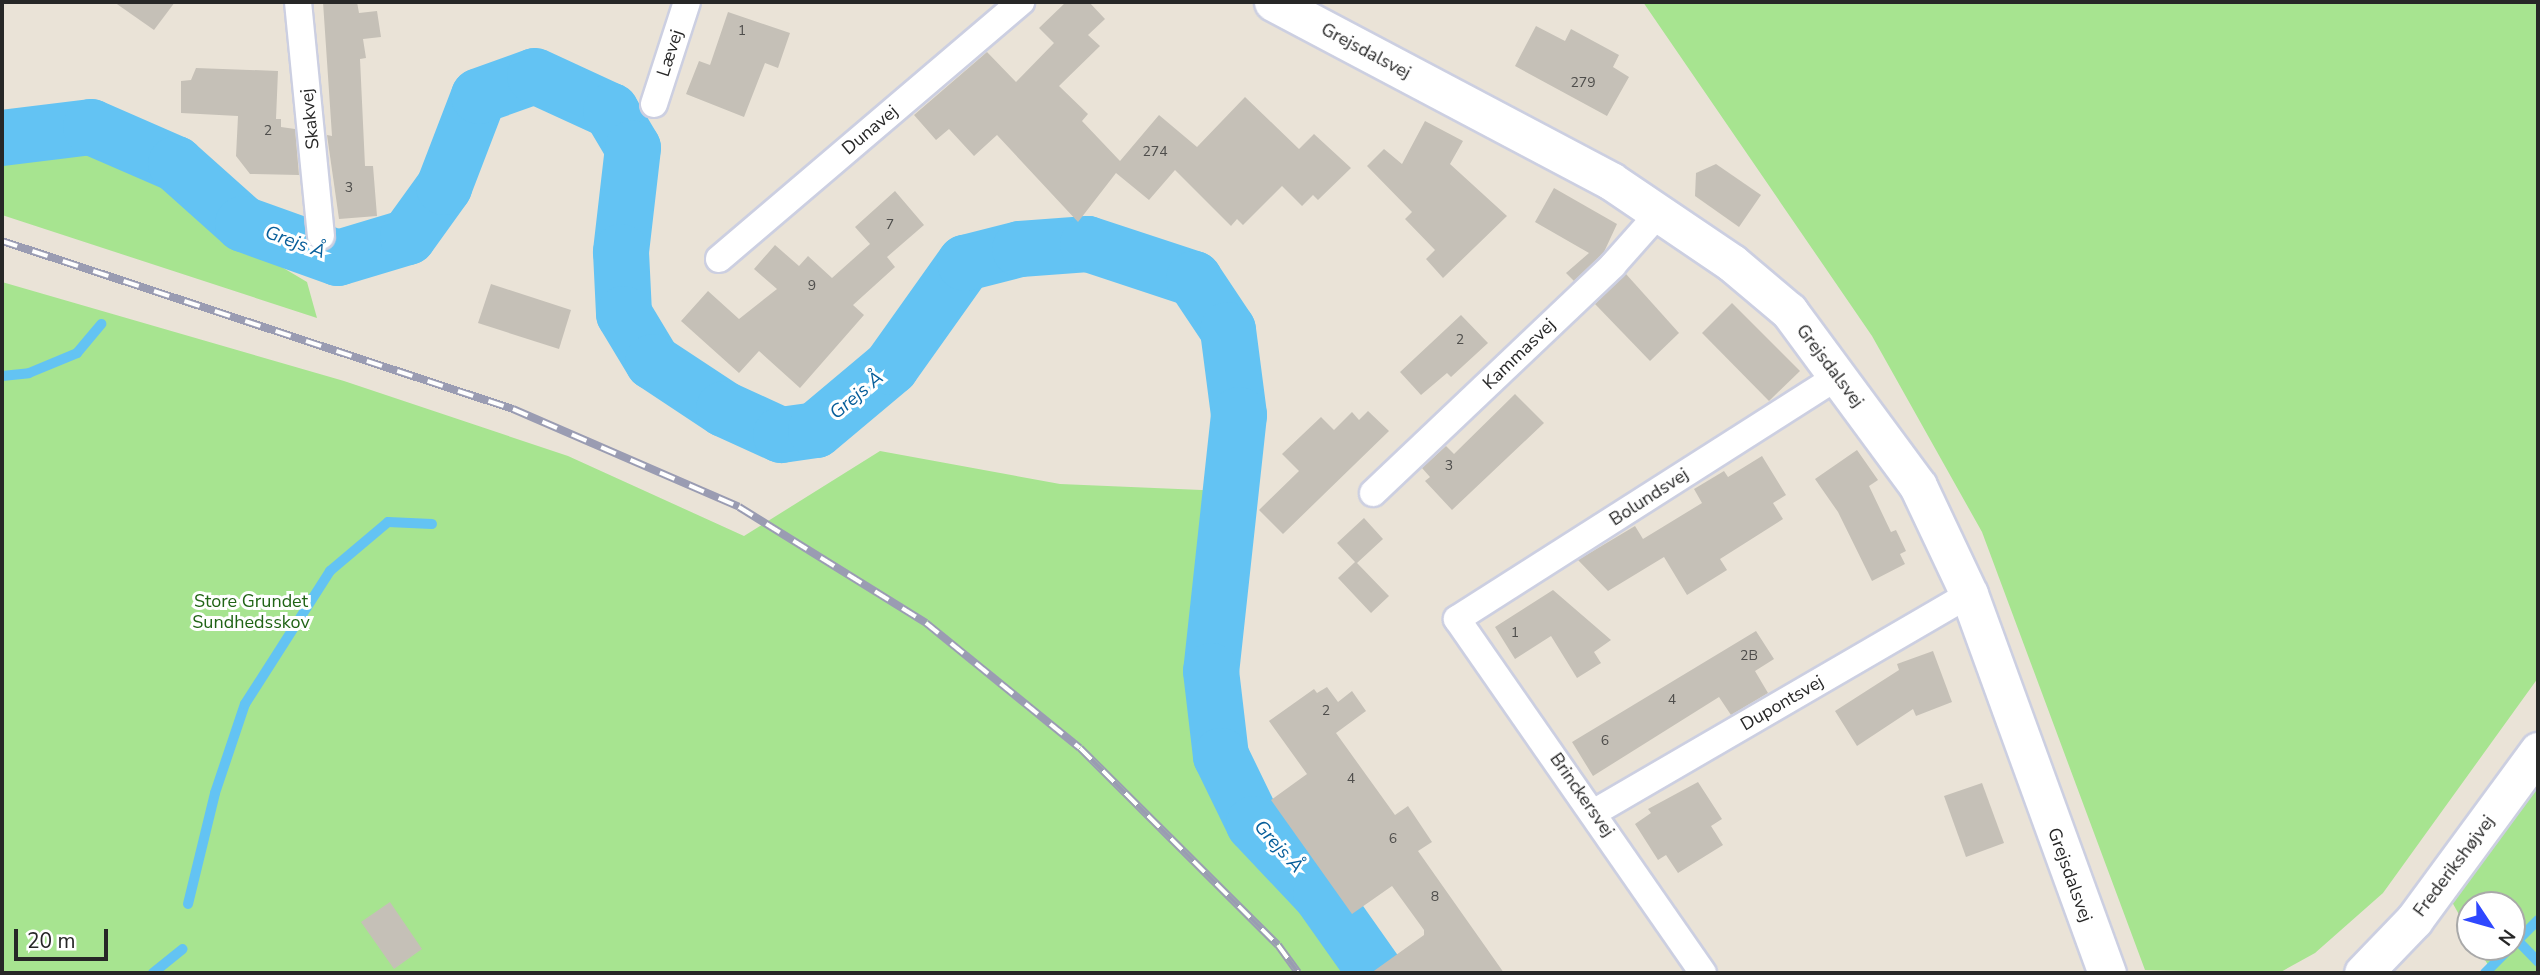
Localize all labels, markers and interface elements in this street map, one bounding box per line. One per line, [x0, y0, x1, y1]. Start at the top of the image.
street label: Grejsdalsvej [1317, 18, 1415, 84]
house number: 1 [738, 23, 746, 39]
street label: Lævej [652, 27, 688, 79]
house number: 279 [1570, 75, 1596, 91]
street label: Skakvej [296, 87, 324, 151]
street label: Dunavej [838, 100, 902, 160]
house number: 2 [264, 123, 272, 139]
house number: 274 [1142, 144, 1168, 160]
house number: 3 [345, 180, 353, 196]
house number: 7 [886, 217, 894, 233]
water label: Grejs Å [262, 222, 328, 264]
house number: 9 [808, 278, 816, 294]
street label: Kammasvej [1478, 314, 1560, 394]
street label: Grejsdalsvej [1792, 320, 1868, 412]
house number: 2 [1456, 332, 1464, 348]
water label: Grejs Å [826, 367, 888, 425]
house number: 3 [1445, 458, 1453, 474]
street label: Bolundsvej [1605, 463, 1693, 531]
park label: Store Grundet Sundhedsskov [192, 591, 310, 634]
house number: 1 [1511, 625, 1519, 641]
house number: 2B [1740, 648, 1758, 664]
street label: Dupontsvej [1737, 671, 1827, 735]
house number: 4 [1668, 692, 1676, 708]
house number: 2 [1322, 703, 1330, 719]
house number: 6 [1601, 733, 1609, 749]
street label: Brinckersvej [1545, 749, 1619, 841]
house number: 4 [1347, 771, 1355, 787]
street label: Frederikshøjvej [2409, 811, 2499, 921]
water label: Grejs Å [1248, 816, 1308, 878]
street label: Grejsdalsvej [2043, 825, 2097, 925]
house number: 6 [1389, 831, 1397, 847]
house number: 8 [1431, 889, 1439, 905]
north arrow [2456, 891, 2526, 961]
scale bar [18, 916, 112, 960]
text: N [2492, 924, 2521, 951]
text: 20 m [27, 927, 76, 955]

